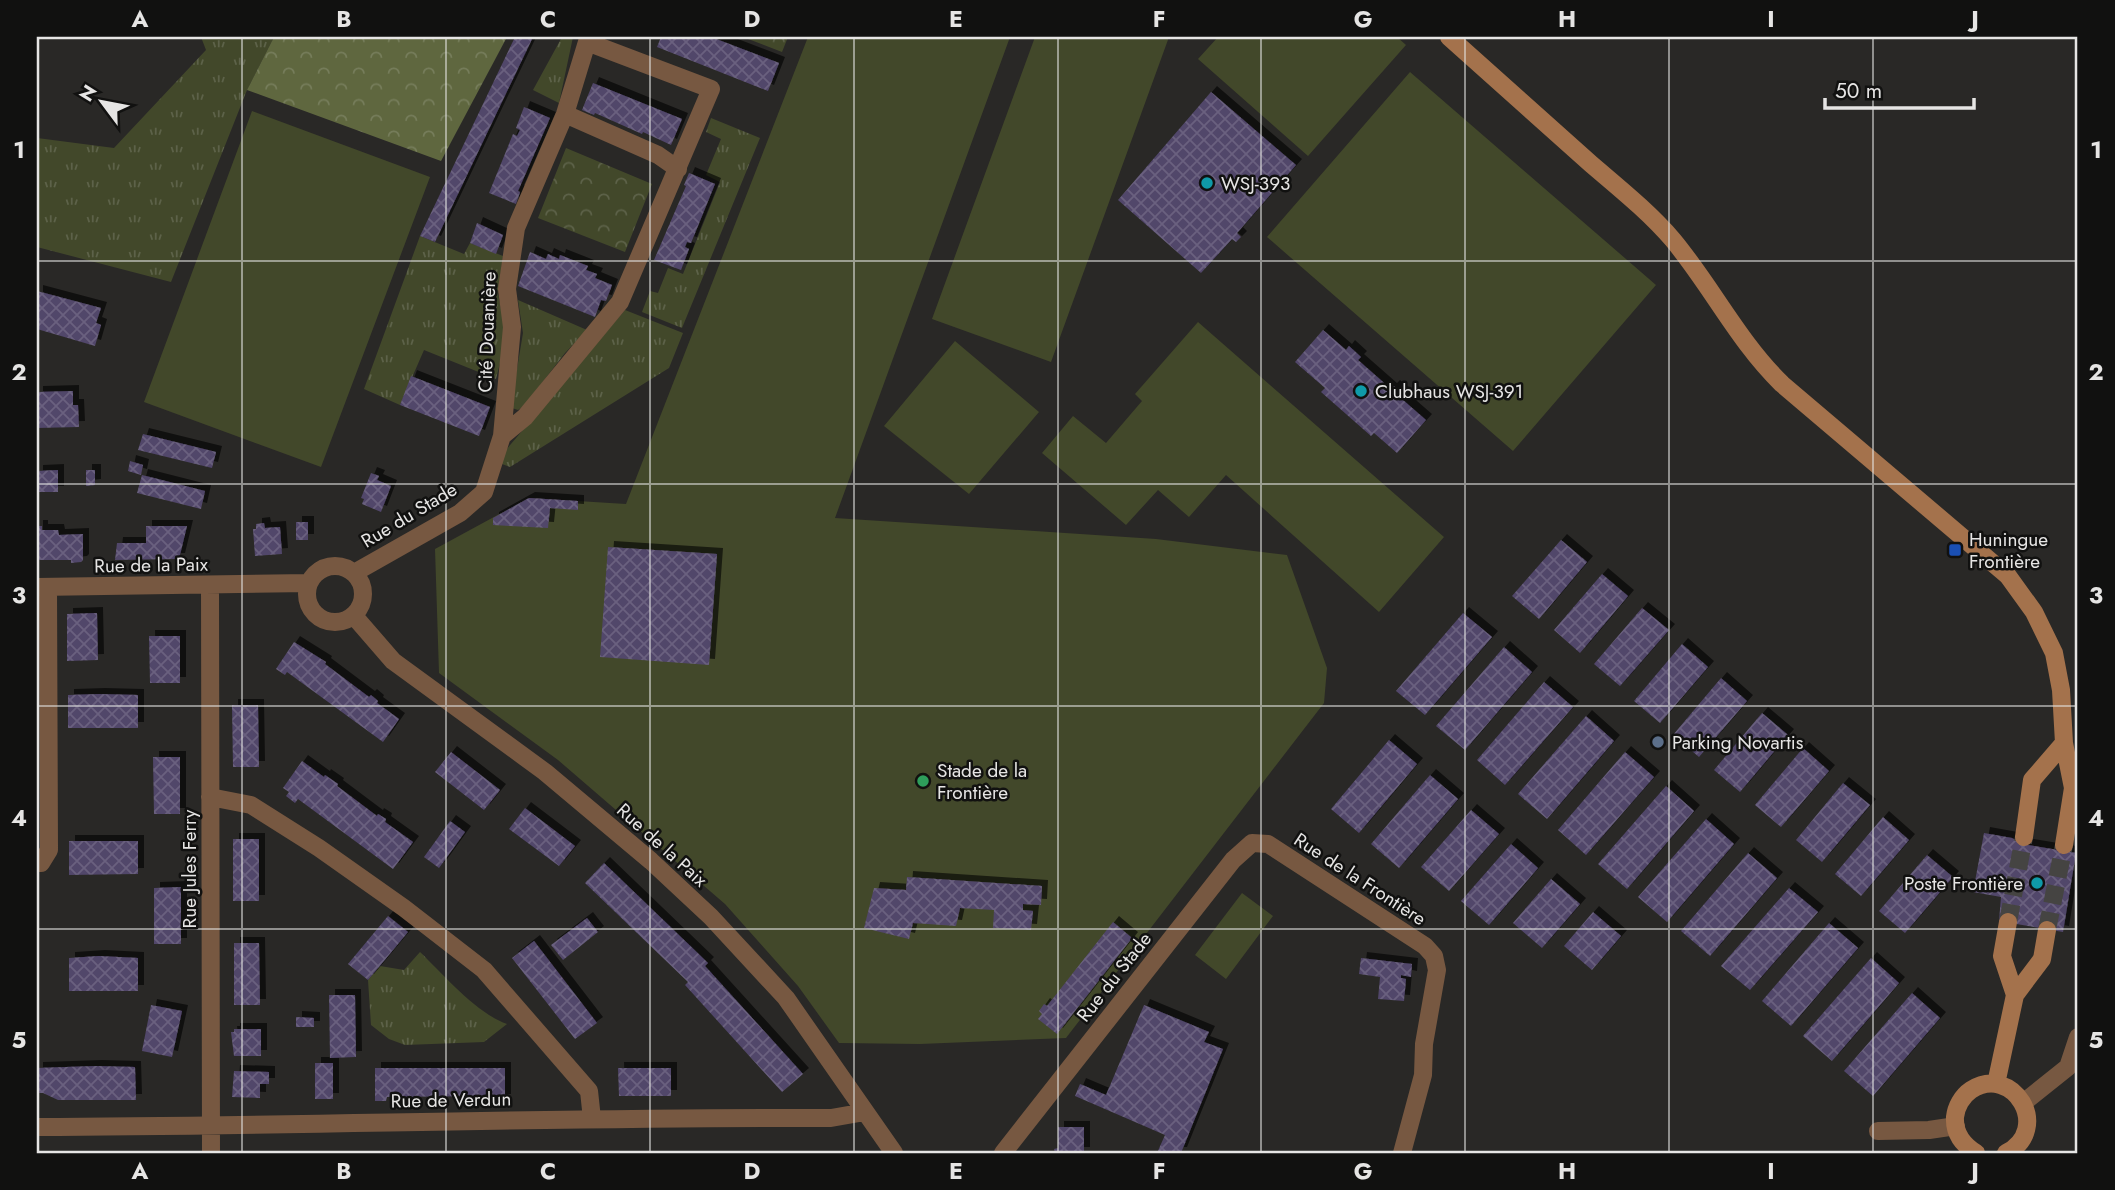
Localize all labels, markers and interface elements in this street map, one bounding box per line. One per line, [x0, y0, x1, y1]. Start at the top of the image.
text: A [131, 2, 149, 36]
text: B [336, 2, 352, 36]
text: C [540, 2, 556, 36]
text: D [744, 2, 761, 36]
text: E [949, 2, 963, 36]
text: F [1153, 2, 1165, 36]
text: G [1354, 2, 1372, 36]
text: H [1558, 2, 1576, 36]
text: I [1767, 2, 1775, 36]
text: J [1967, 2, 1979, 36]
north arrow [66, 66, 136, 136]
scale bar [1825, 66, 1973, 110]
text: 50 m [1835, 76, 1882, 106]
text: N [73, 80, 103, 107]
text: 1 [13, 133, 25, 167]
text: 1 [2090, 133, 2102, 167]
place label: WSJ-393 [1221, 170, 1290, 197]
marker: WSJ-393 [1199, 175, 1215, 191]
street label: Cité Douanière [471, 271, 503, 393]
text: 2 [11, 355, 27, 389]
text: 2 [2088, 355, 2104, 389]
place label: Clubhaus WSJ-391 [1375, 378, 1523, 405]
marker: Clubhaus WSJ-391 [1353, 383, 1369, 399]
street label: Rue du Stade [356, 476, 462, 554]
place label: Huningue Frontière [1969, 526, 2048, 575]
marker: Huningue Frontière [1947, 542, 1963, 558]
street label: Rue de la Paix [94, 551, 208, 579]
text: 3 [12, 578, 26, 612]
text: 3 [2089, 578, 2103, 612]
place label: Parking Novartis [1672, 729, 1804, 756]
marker: Parking Novartis [1650, 734, 1666, 750]
place label: Stade de la Frontière [937, 757, 1027, 806]
marker: Stade de la Frontière [915, 773, 931, 789]
street label: Rue de la Paix [611, 797, 713, 893]
text: 4 [11, 801, 27, 835]
text: 4 [2088, 801, 2104, 835]
street label: Rue Jules Ferry [176, 809, 203, 928]
street label: Rue de la Frontière [1289, 826, 1432, 932]
place label: Poste Frontière [1904, 870, 2023, 897]
marker: Poste Frontière [2029, 875, 2045, 891]
street label: Rue du Stade [1070, 926, 1158, 1028]
text: 5 [12, 1023, 26, 1057]
text: 5 [2089, 1023, 2103, 1057]
street label: Rue de Verdun [391, 1085, 511, 1115]
text: A [131, 1154, 149, 1188]
text: B [336, 1154, 352, 1188]
text: C [540, 1154, 556, 1188]
text: D [744, 1154, 761, 1188]
text: E [949, 1154, 963, 1188]
text: F [1153, 1154, 1165, 1188]
text: G [1354, 1154, 1372, 1188]
text: H [1558, 1154, 1576, 1188]
text: I [1767, 1154, 1775, 1188]
text: J [1967, 1154, 1979, 1188]

